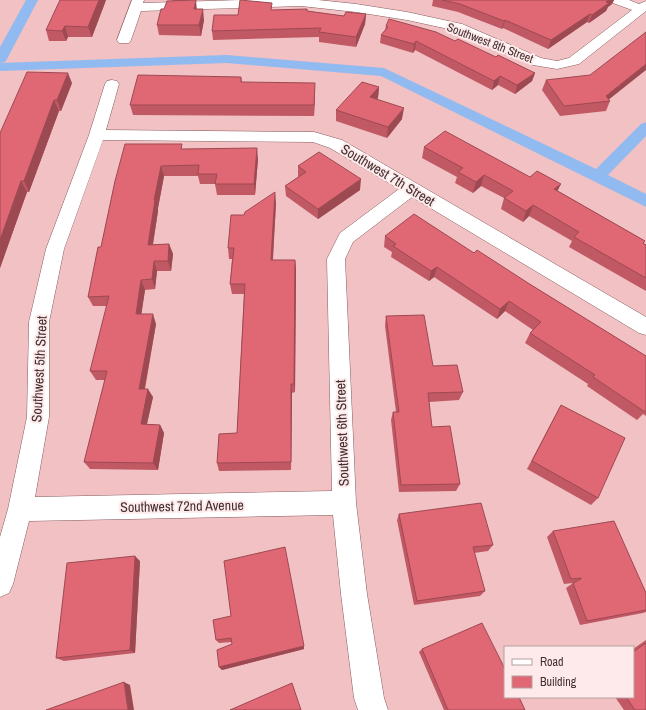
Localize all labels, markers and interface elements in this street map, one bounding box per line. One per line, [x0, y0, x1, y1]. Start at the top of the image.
street label: Southwest 8th Street [444, 19, 536, 67]
street label: Southwest 7th Street [338, 140, 438, 210]
street label: Southwest 5th Street [27, 315, 51, 423]
street label: Southwest 6th Street [331, 379, 353, 487]
street label: Southwest 72nd Avenue [120, 496, 244, 516]
legend [504, 646, 634, 698]
text: Road [540, 654, 564, 670]
text: Building [540, 674, 577, 690]

